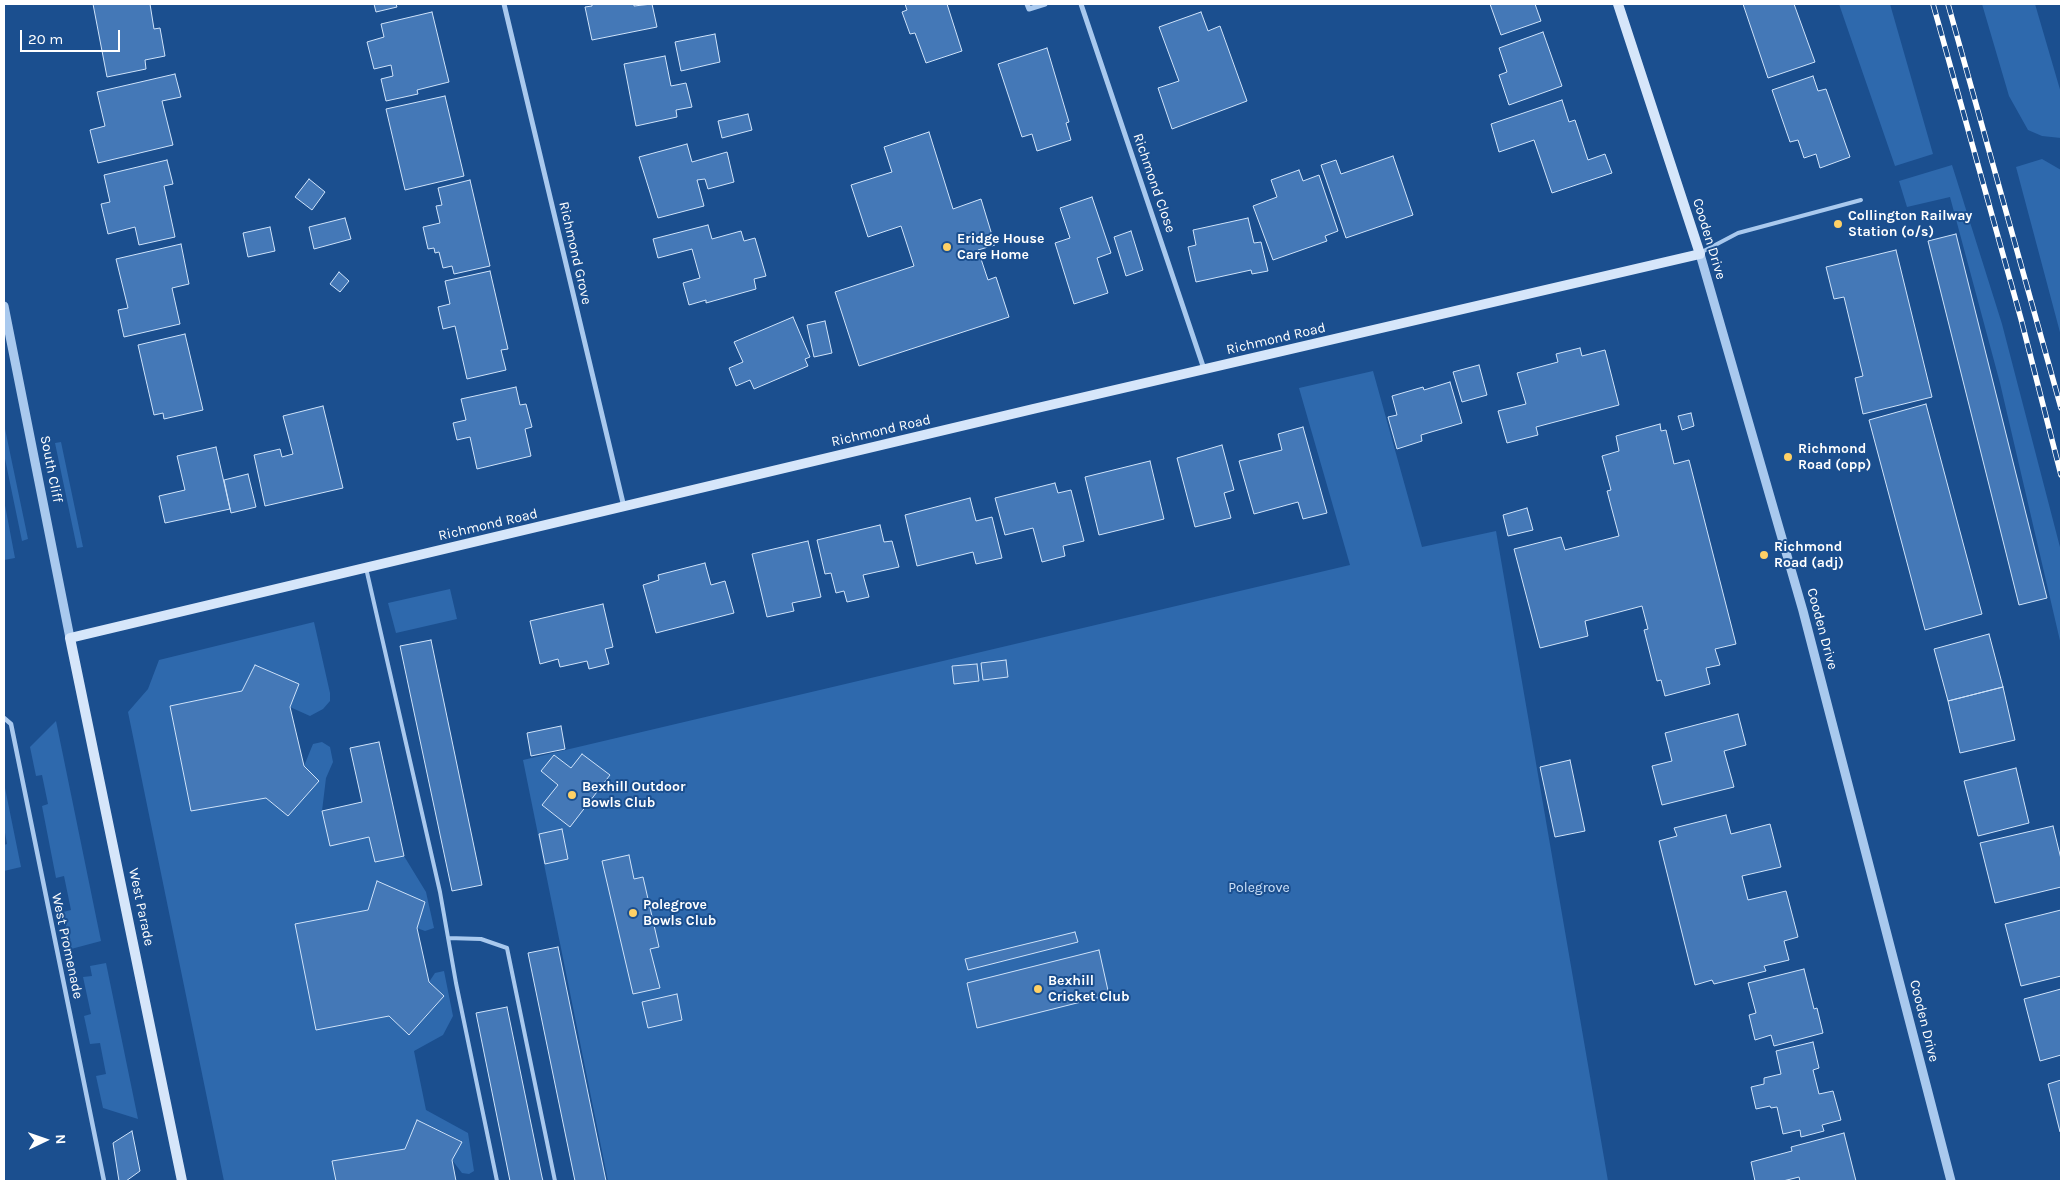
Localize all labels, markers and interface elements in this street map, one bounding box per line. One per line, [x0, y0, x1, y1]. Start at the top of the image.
scale bar [22, 20, 122, 52]
text: 20 m [28, 30, 63, 48]
street label: Richmond Close [1129, 131, 1179, 235]
street label: Cooden Drive [1689, 196, 1729, 282]
street label: Richmond Grove [555, 200, 595, 306]
place label: Collington Railway Station (o/s) [1848, 208, 1972, 240]
marker: Collington Railway Station (o/s) [1832, 218, 1844, 230]
place label: Eridge House Care Home [957, 231, 1044, 264]
marker: Eridge House Care Home [941, 241, 953, 253]
street label: Richmond Road [1225, 319, 1327, 359]
street label: Richmond Road [830, 411, 932, 451]
street label: South Cliff [36, 434, 66, 504]
place label: Richmond Road (opp) [1798, 441, 1871, 474]
marker: Richmond Road (opp) [1782, 451, 1794, 463]
street label: Richmond Road [437, 505, 539, 545]
place label: Richmond Road (adj) [1774, 539, 1844, 572]
marker: Richmond Road (adj) [1758, 549, 1770, 561]
street label: Cooden Drive [1803, 586, 1841, 672]
place label: Bexhill Outdoor Bowls Club [582, 779, 685, 812]
marker: Bexhill Outdoor Bowls Club [566, 789, 578, 801]
street label: West Parade [125, 867, 157, 947]
park label: Polegrove [1228, 880, 1290, 896]
street label: West Promenade [48, 892, 86, 1000]
place label: Polegrove Bowls Club [643, 897, 716, 930]
marker: Polegrove Bowls Club [627, 907, 639, 919]
place label: Bexhill Cricket Club [1048, 973, 1130, 1006]
street label: Cooden Drive [1906, 978, 1942, 1064]
marker: Bexhill Cricket Club [1032, 983, 1044, 995]
north arrow [20, 1115, 70, 1165]
text: N [52, 1134, 69, 1145]

